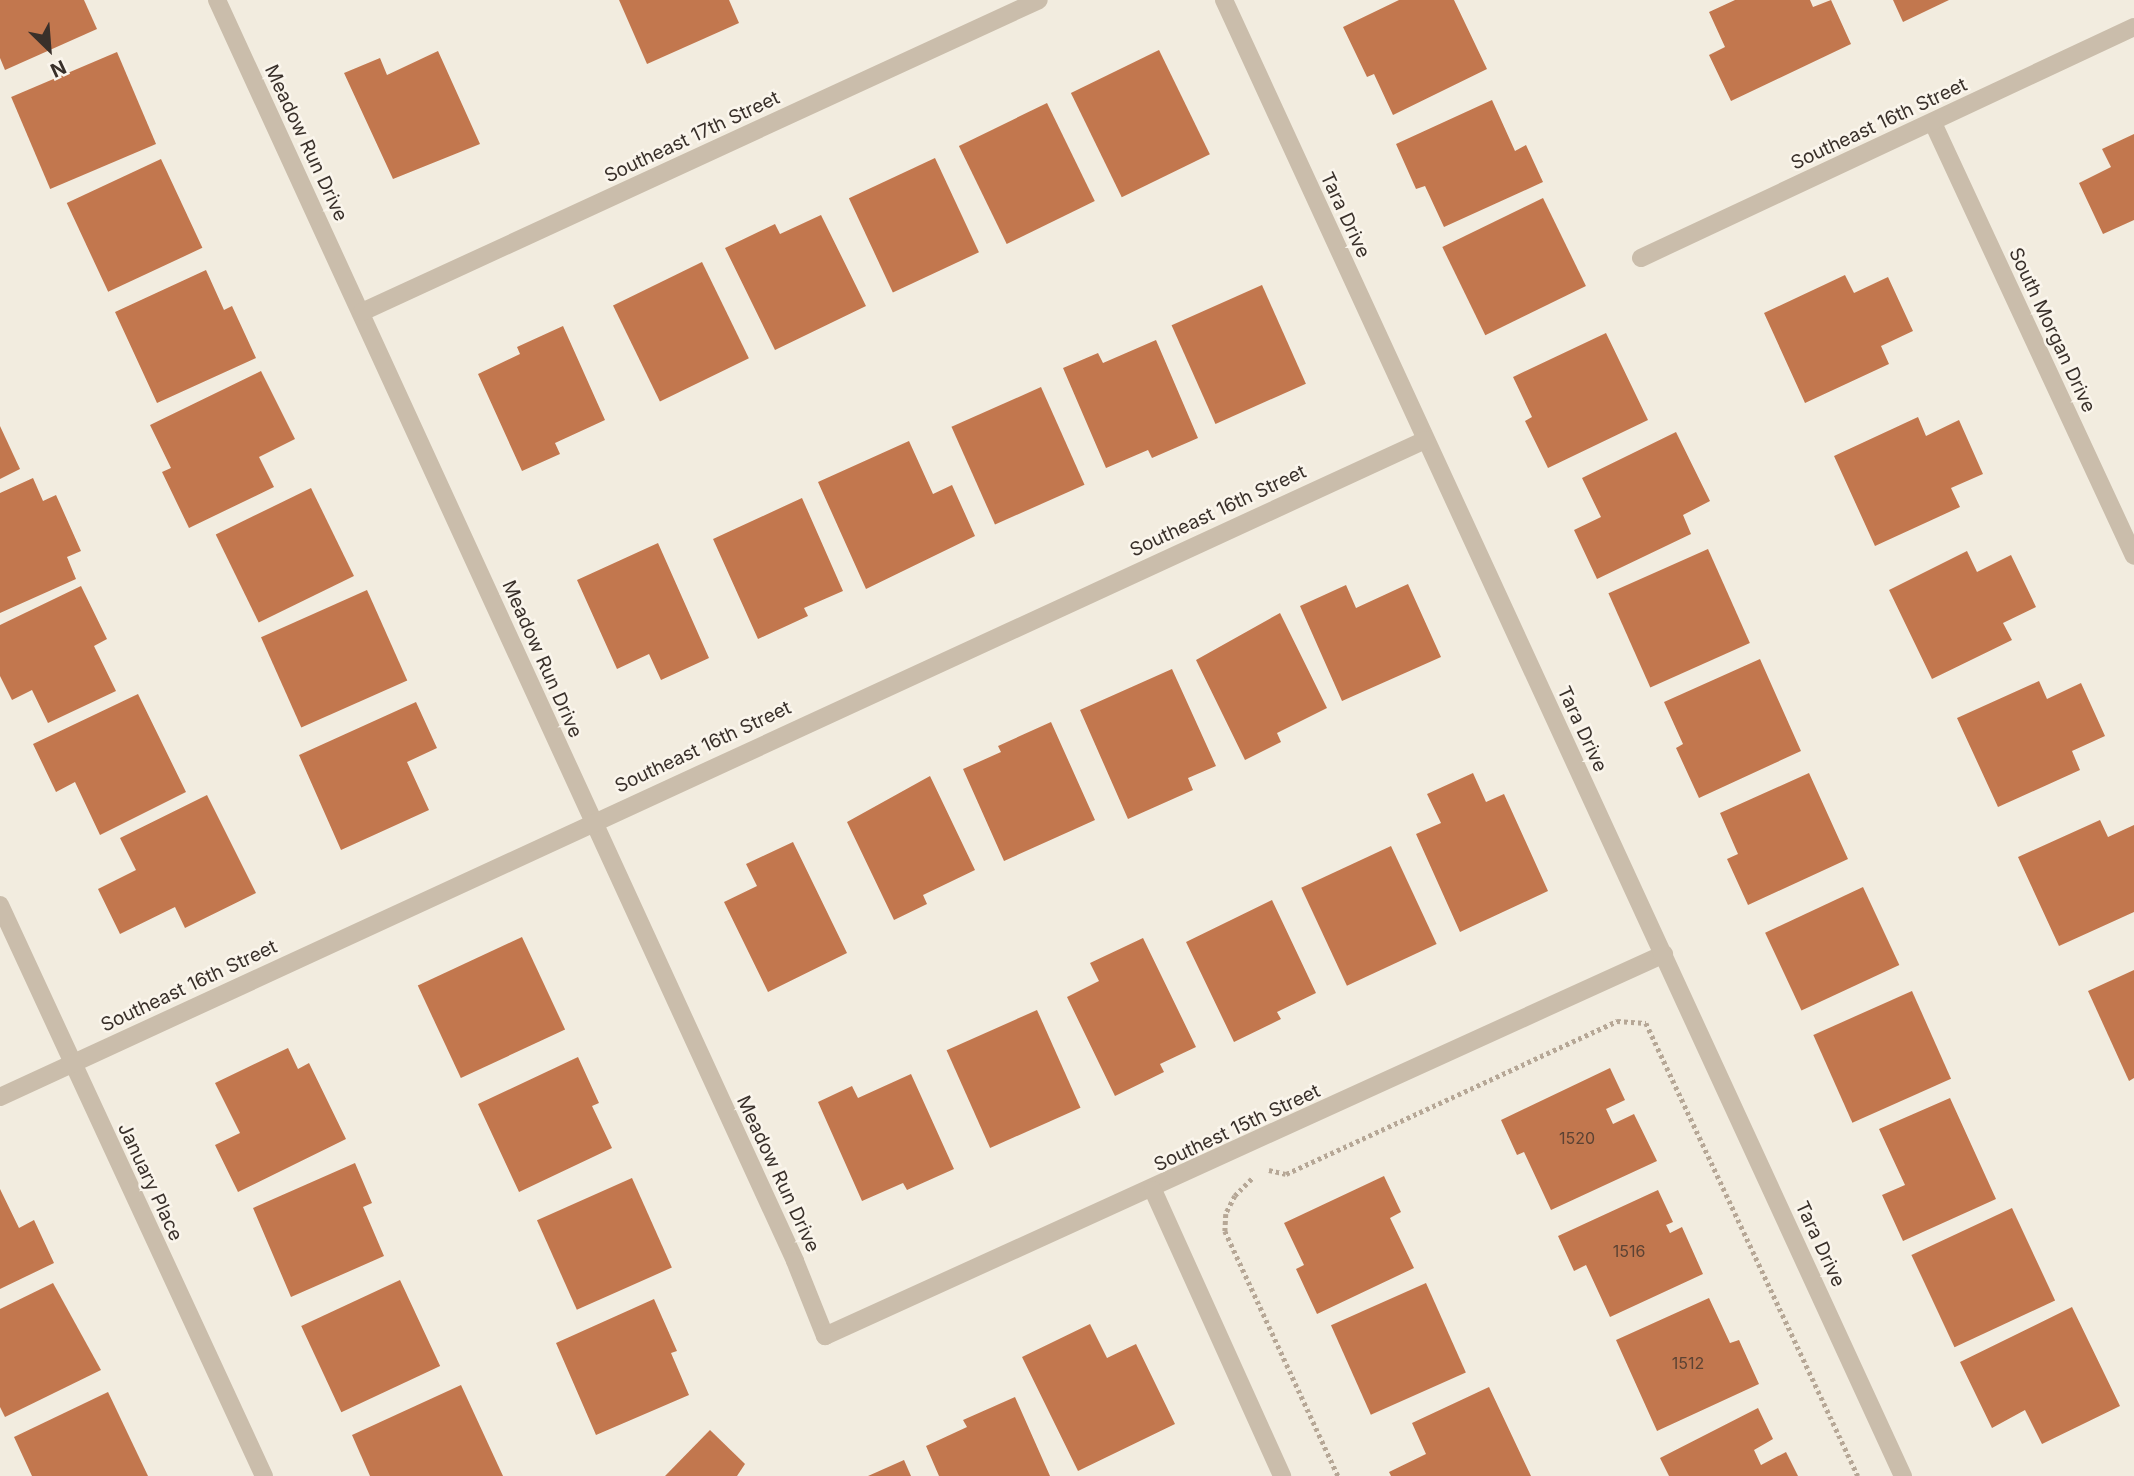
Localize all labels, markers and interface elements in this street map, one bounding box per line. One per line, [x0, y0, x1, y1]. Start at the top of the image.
north arrow [14, 14, 84, 84]
text: N [47, 55, 70, 82]
street label: Meadow Run Drive [260, 61, 352, 225]
street label: Southeast 16th Street [1787, 73, 1971, 175]
street label: Southeast 17th Street [601, 86, 783, 188]
street label: Tara Drive [1315, 169, 1375, 261]
street label: South Morgan Drive [2004, 244, 2100, 416]
street label: Southeast 16th Street [1126, 460, 1310, 562]
street label: Meadow Run Drive [497, 577, 587, 741]
street label: Tara Drive [1552, 683, 1612, 775]
street label: Southeast 16th Street [611, 696, 795, 798]
street label: Southeast 16th Street [97, 935, 281, 1037]
street label: Southest 15th Street [1150, 1080, 1324, 1176]
street label: Meadow Run Drive [732, 1092, 824, 1256]
street label: January Place [113, 1119, 187, 1245]
house number: 1520 [1559, 1128, 1595, 1148]
street label: Tara Drive [1790, 1198, 1850, 1290]
house number: 1516 [1613, 1241, 1645, 1261]
house number: 1512 [1672, 1353, 1704, 1373]

